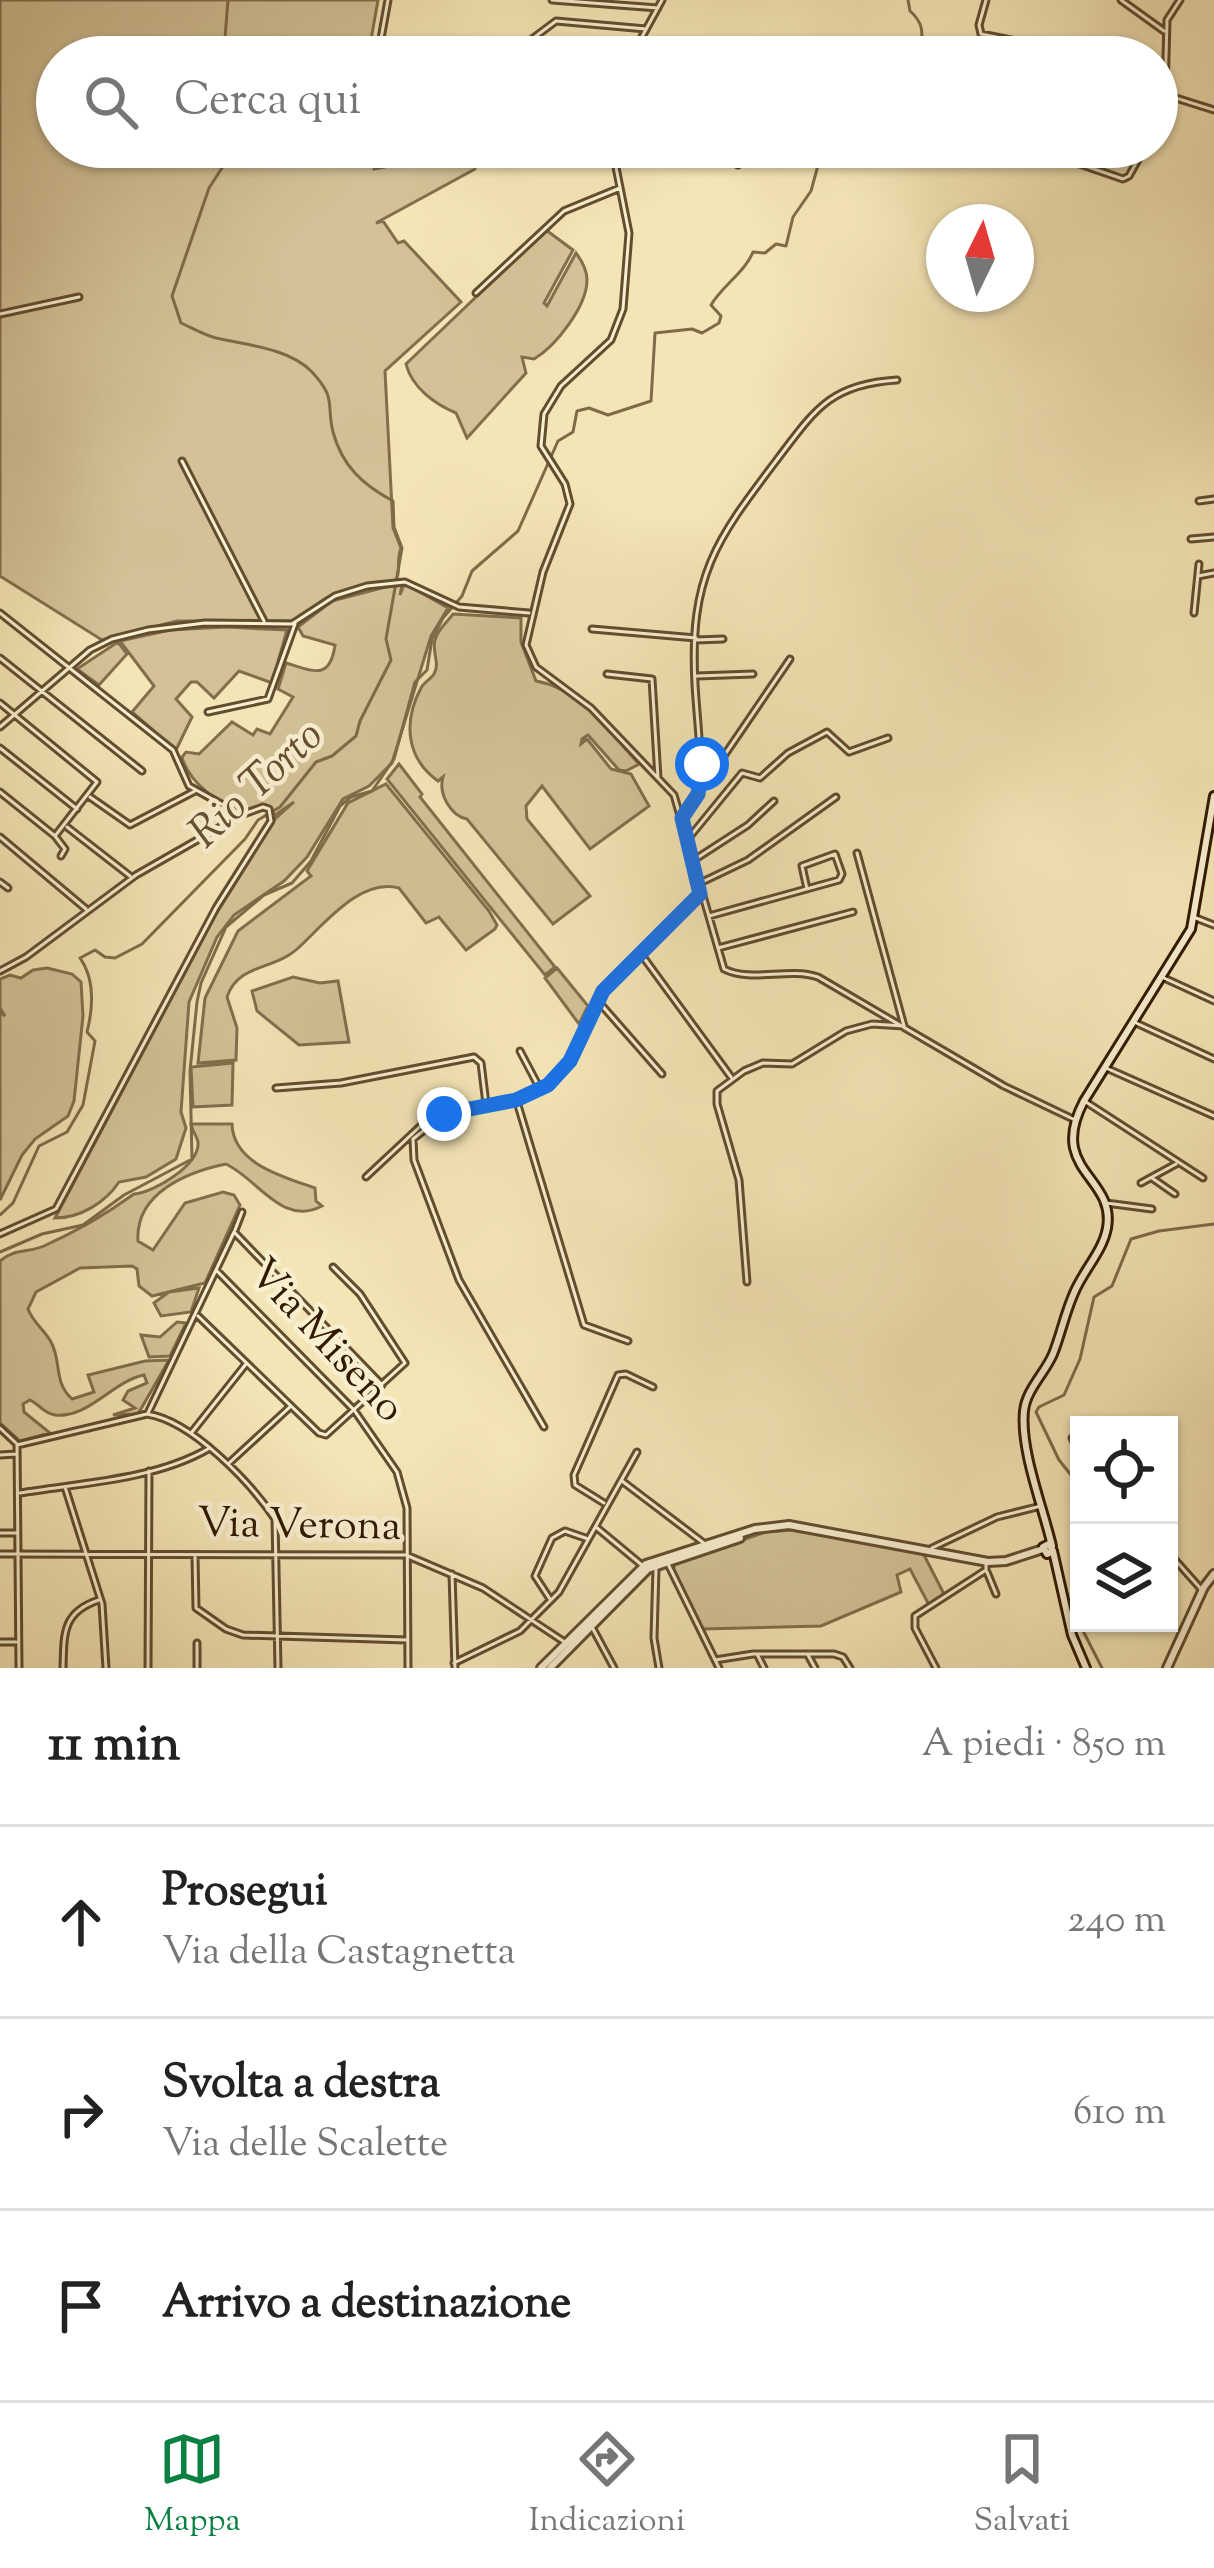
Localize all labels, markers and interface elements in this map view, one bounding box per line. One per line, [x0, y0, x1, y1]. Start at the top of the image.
search box [36, 36, 1178, 168]
icon: search [78, 69, 144, 135]
text: Cerca qui [174, 70, 361, 135]
north arrow [926, 204, 1034, 312]
water label: Rio Torto [176, 707, 340, 865]
route start [675, 737, 729, 791]
route end [417, 1087, 471, 1141]
street label: Via Miseno [233, 1246, 417, 1438]
map controls [1070, 1416, 1178, 1632]
button: locate [1070, 1416, 1178, 1524]
street label: Via Verona [197, 1495, 401, 1559]
button: layers [1070, 1524, 1178, 1632]
text: 11 min [48, 1710, 180, 1783]
text: A piedi · 850 m [922, 1718, 1166, 1774]
text: Prosegui [162, 1861, 328, 1926]
icon: ahead [48, 1889, 114, 1955]
text: 240 m [1067, 1894, 1166, 1950]
text: Via della Castagnetta [162, 1926, 516, 1982]
text: Svolta a destra [162, 2053, 440, 2118]
icon: right [48, 2081, 114, 2147]
text: 610 m [1073, 2086, 1166, 2142]
text: Via delle Scalette [162, 2118, 448, 2174]
icon: arrive [48, 2273, 114, 2339]
text: Arrivo a destinazione [162, 2273, 571, 2338]
tab: Mappa [144, 2426, 241, 2546]
tab: Indicazioni [529, 2426, 685, 2546]
tab: Salvati [973, 2426, 1070, 2546]

